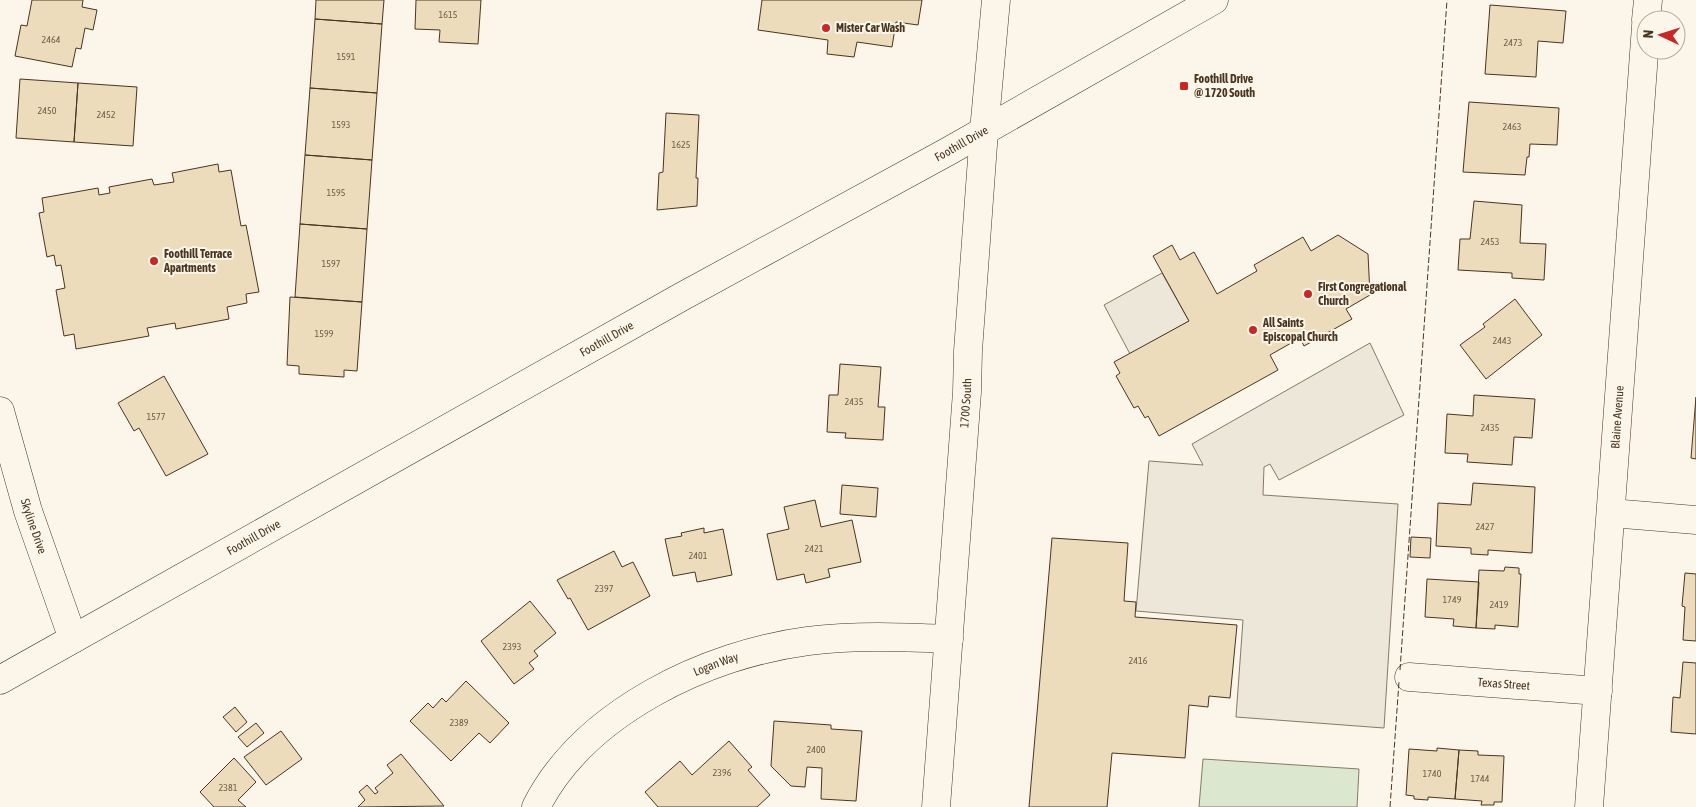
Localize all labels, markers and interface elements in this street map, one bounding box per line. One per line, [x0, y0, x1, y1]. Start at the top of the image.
house number: 1615 [439, 9, 458, 20]
north arrow [1636, 10, 1686, 60]
place label: Mister Car Wash [836, 21, 905, 35]
marker: Mister Car Wash [820, 22, 832, 34]
text: N [1640, 29, 1656, 39]
house number: 2464 [42, 34, 61, 45]
house number: 2473 [1504, 37, 1523, 48]
house number: 1591 [337, 51, 356, 62]
place label: Foothill Drive @ 1720 South [1194, 72, 1255, 100]
marker: Foothill Drive @ 1720 South [1178, 80, 1190, 92]
house number: 2450 [38, 105, 57, 116]
house number: 2452 [97, 109, 116, 120]
house number: 1593 [332, 119, 351, 130]
house number: 2463 [1503, 121, 1522, 132]
street label: Foothill Drive [932, 123, 991, 164]
house number: 1625 [672, 139, 691, 150]
house number: 1595 [327, 187, 346, 198]
house number: 2453 [1481, 236, 1500, 247]
place label: Foothill Terrace Apartments [163, 247, 233, 275]
marker: Foothill Terrace Apartments [148, 255, 160, 267]
house number: 1597 [322, 258, 341, 269]
place label: First Congregational Church [1318, 280, 1407, 308]
marker: First Congregational Church [1302, 288, 1314, 300]
place label: All Saints Episcopal Church [1262, 316, 1338, 344]
street label: Foothill Drive [577, 318, 636, 360]
marker: All Saints Episcopal Church [1247, 324, 1259, 336]
house number: 1599 [315, 328, 334, 339]
house number: 2443 [1493, 335, 1512, 346]
street label: 1700 South [957, 378, 974, 429]
street label: Blaine Avenue [1608, 385, 1627, 449]
house number: 2435 [845, 396, 864, 407]
house number: 1577 [147, 411, 166, 422]
house number: 2435 [1481, 422, 1500, 433]
street label: Skyline Drive [18, 497, 49, 556]
street label: Foothill Drive [224, 517, 283, 558]
house number: 2427 [1476, 521, 1495, 532]
house number: 2421 [805, 543, 824, 554]
house number: 2401 [689, 550, 708, 561]
house number: 2397 [595, 583, 614, 594]
house number: 1749 [1443, 594, 1462, 605]
house number: 2419 [1490, 599, 1509, 610]
house number: 2393 [503, 641, 522, 652]
street label: Logan Way [691, 650, 740, 679]
house number: 2416 [1129, 655, 1148, 666]
street label: Texas Street [1477, 675, 1531, 693]
house number: 2389 [450, 717, 469, 728]
house number: 2400 [807, 744, 826, 755]
house number: 2396 [713, 767, 732, 778]
house number: 1740 [1423, 768, 1442, 779]
house number: 1744 [1471, 773, 1490, 784]
house number: 2381 [219, 782, 238, 793]

